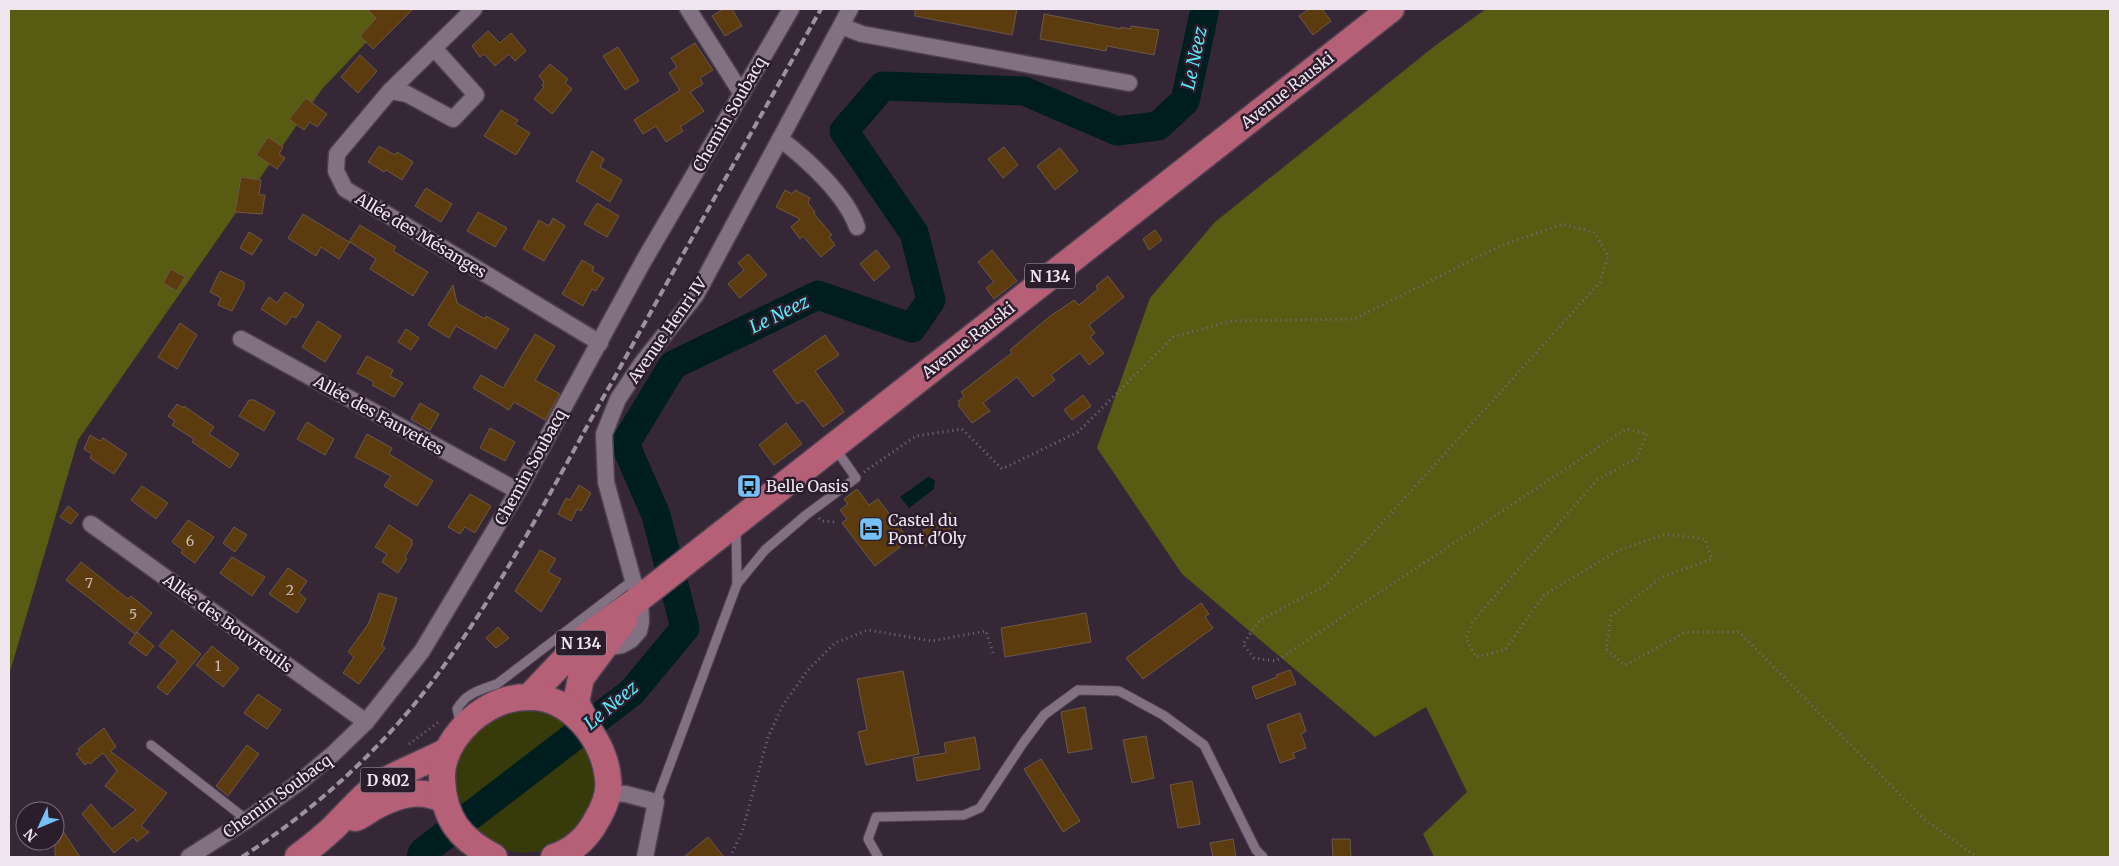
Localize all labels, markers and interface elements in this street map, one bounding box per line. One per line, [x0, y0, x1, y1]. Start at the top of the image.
water label: Le Neez [1176, 24, 1212, 92]
street label: Avenue Rauski [1236, 47, 1338, 133]
street label: Chemin Soubacq [688, 53, 770, 175]
street label: Allée des Mésanges [351, 187, 490, 282]
road number: N 134 [1025, 264, 1075, 288]
street label: Avenue Henri IV [623, 273, 711, 388]
water label: Le Neez [745, 289, 813, 338]
street label: Avenue Rauski [917, 297, 1019, 383]
street label: Allée des Fauvettes [310, 371, 448, 459]
street label: Chemin Soubacq [490, 405, 570, 528]
bus stop icon: Belle Oasis [736, 473, 762, 499]
place label: Belle Oasis [766, 476, 849, 496]
place label: Castel du Pont d'Oly [888, 510, 967, 548]
hotel icon: Castel du Pont d'Oly [858, 516, 884, 542]
house number: 6 [186, 532, 194, 550]
street label: Allée des Bouvreuils [159, 569, 297, 677]
house number: 7 [85, 574, 93, 592]
house number: 2 [286, 581, 294, 599]
house number: 5 [129, 605, 137, 623]
road number: N 134 [556, 630, 606, 656]
house number: 1 [215, 657, 221, 675]
water label: Le Neez [579, 675, 643, 734]
street label: Chemin Soubacq [219, 750, 336, 842]
road number: D 802 [360, 768, 416, 792]
north arrow [15, 801, 65, 851]
text: N [20, 825, 41, 845]

